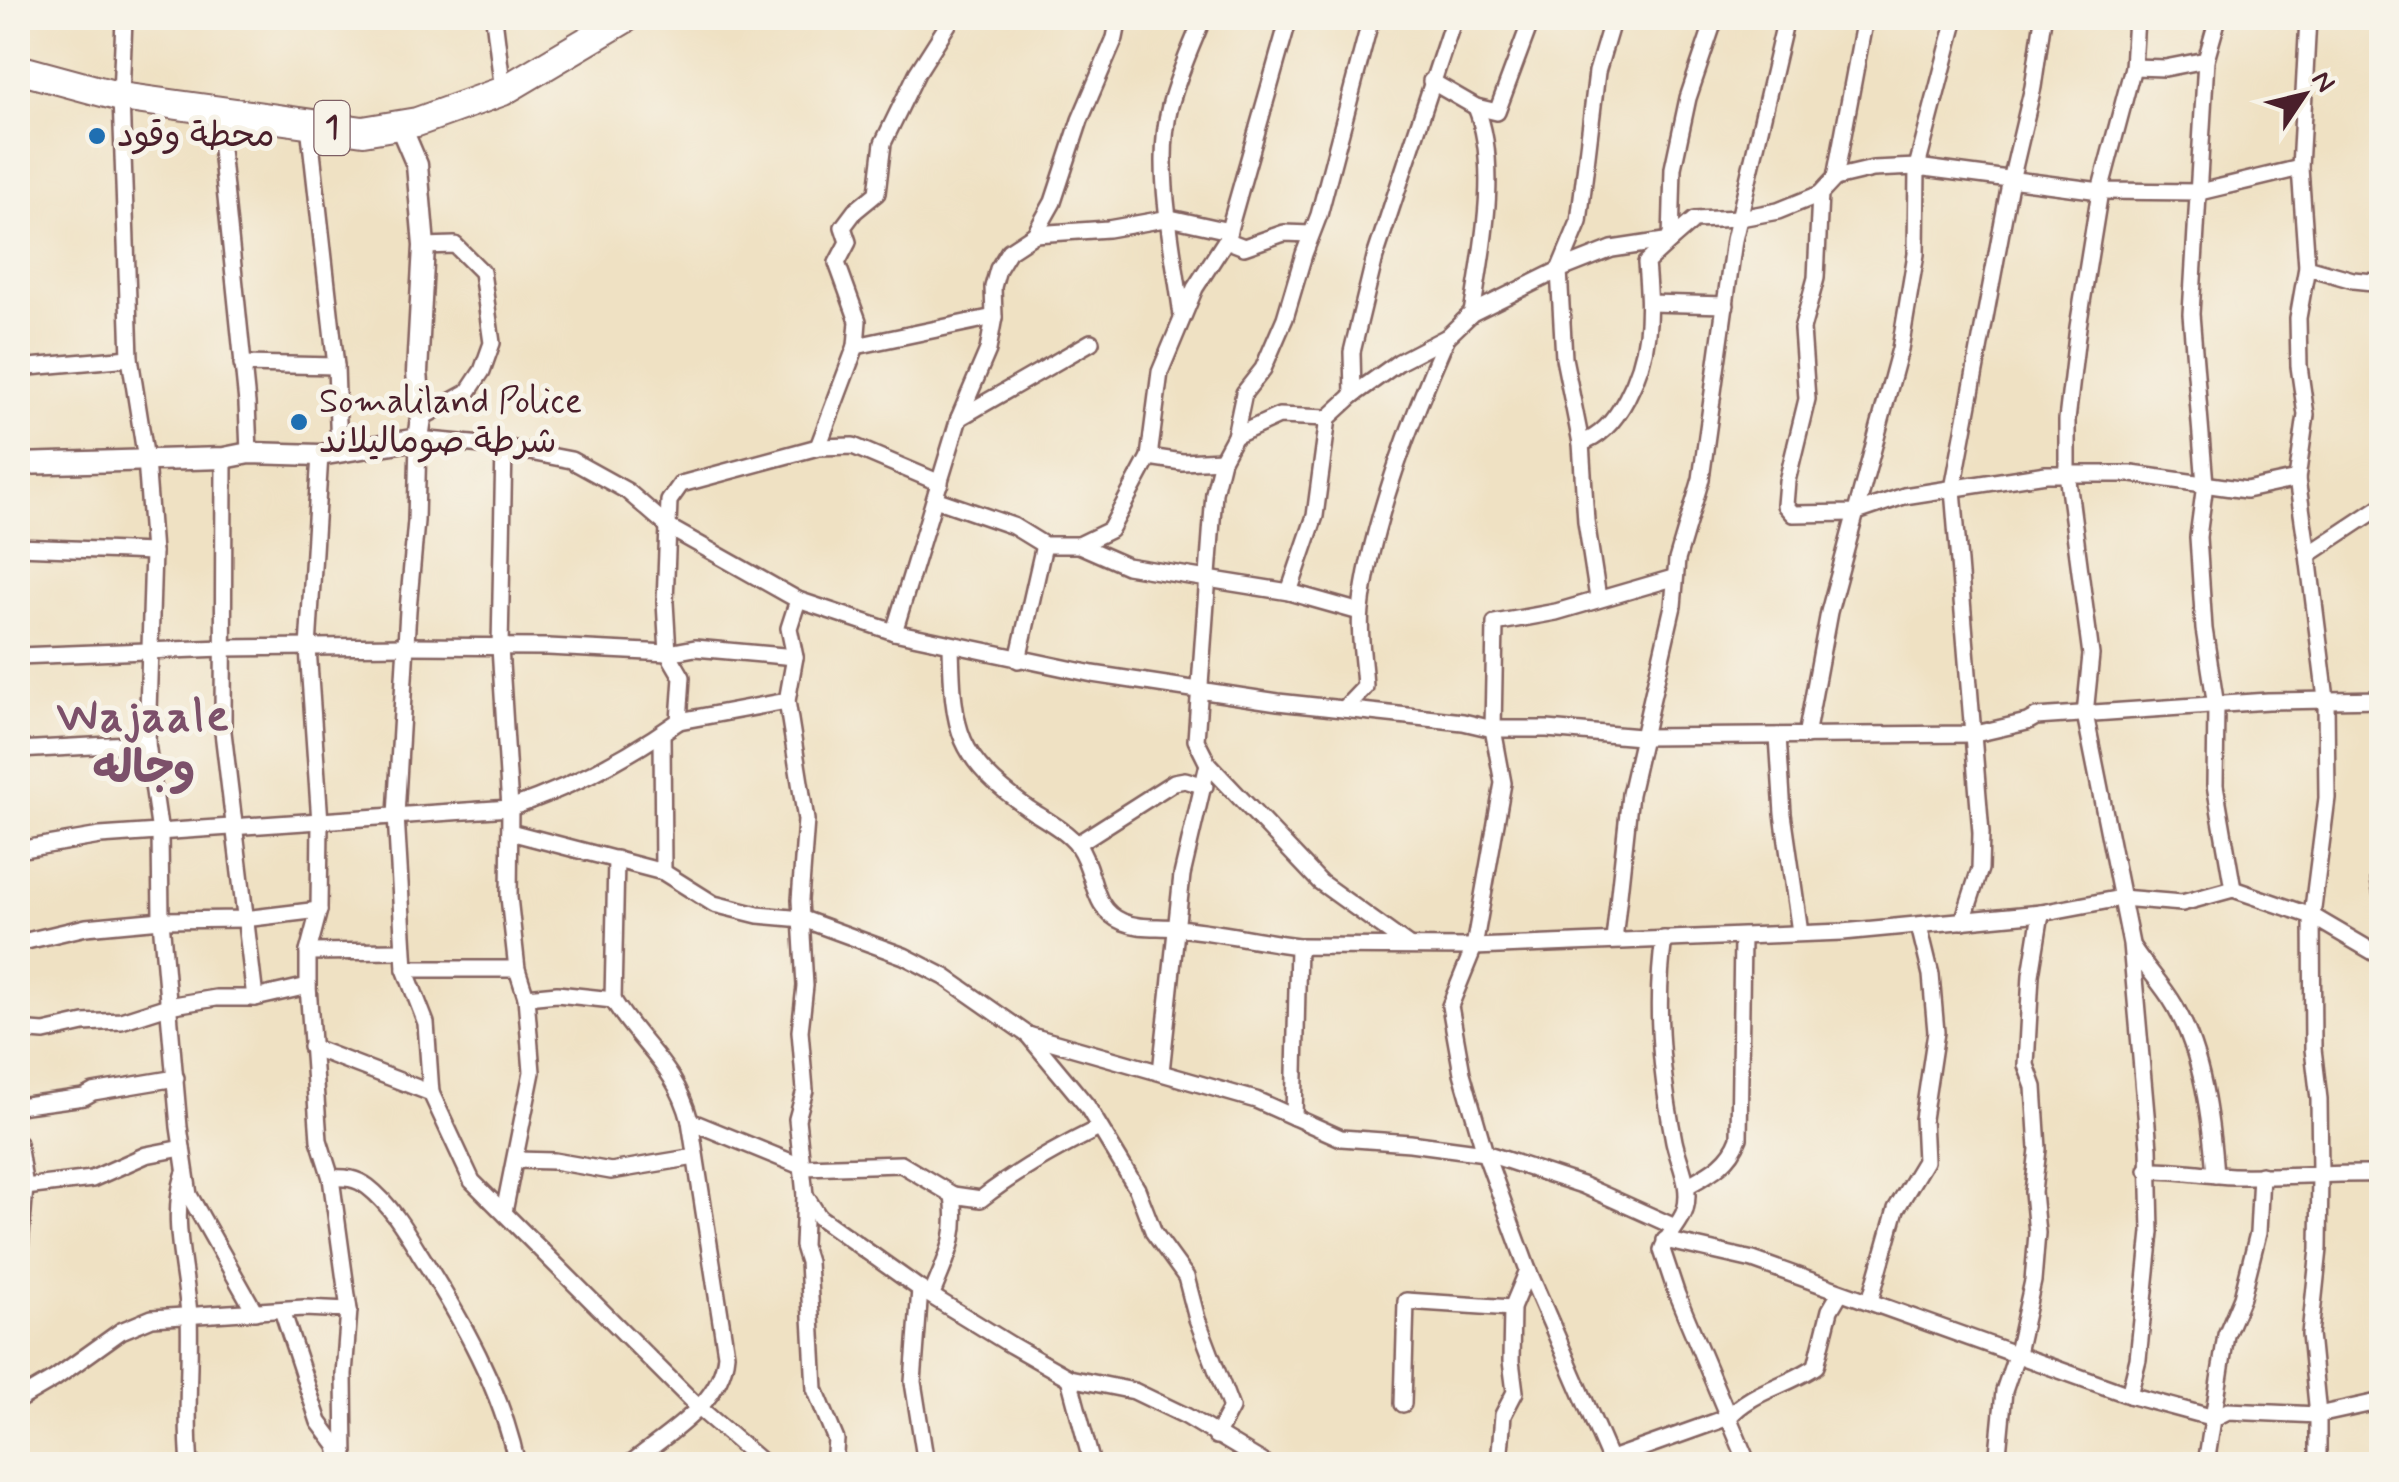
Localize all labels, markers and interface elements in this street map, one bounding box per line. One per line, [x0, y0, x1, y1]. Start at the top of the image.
north arrow [2254, 45, 2354, 145]
text: N [2302, 64, 2343, 100]
road number: 1 [314, 101, 350, 155]
place label: محطة وقود [117, 113, 275, 159]
marker: محطة وقود [86, 125, 108, 147]
place label: Somaliland Police شرطة صوماليلاند [319, 379, 582, 465]
marker: Somaliland Police شرطة صوماليلاند [288, 411, 310, 433]
district label: Wajaale وجاله [57, 688, 231, 799]

